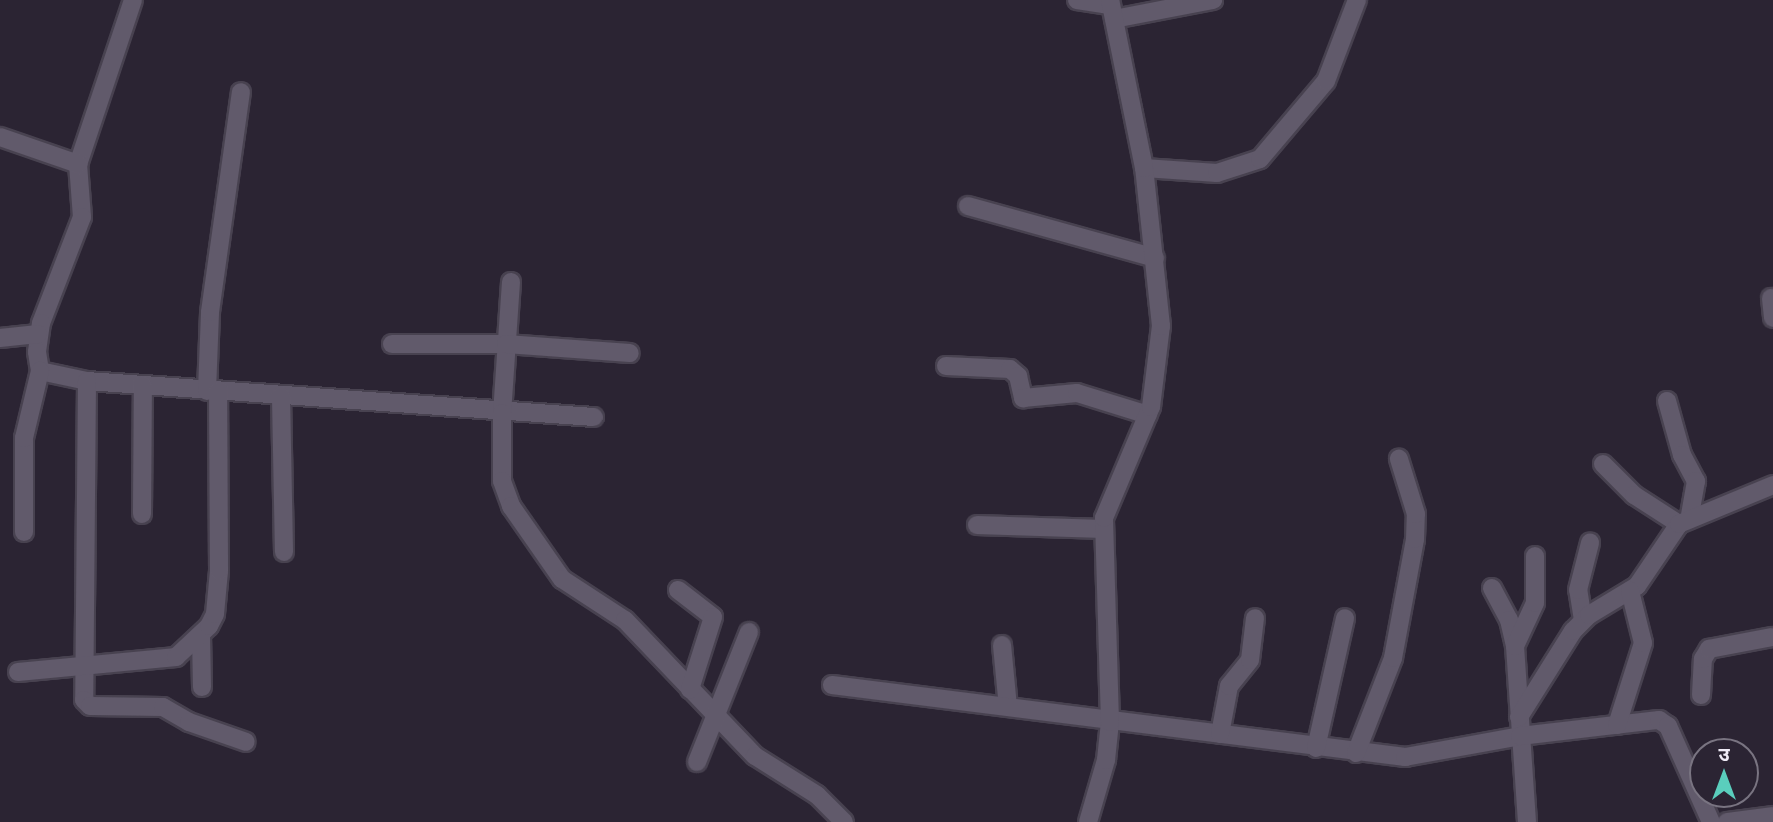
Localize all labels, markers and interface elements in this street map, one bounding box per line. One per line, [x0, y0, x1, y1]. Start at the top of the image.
north arrow [1689, 738, 1759, 808]
text: उ [1718, 742, 1730, 766]

